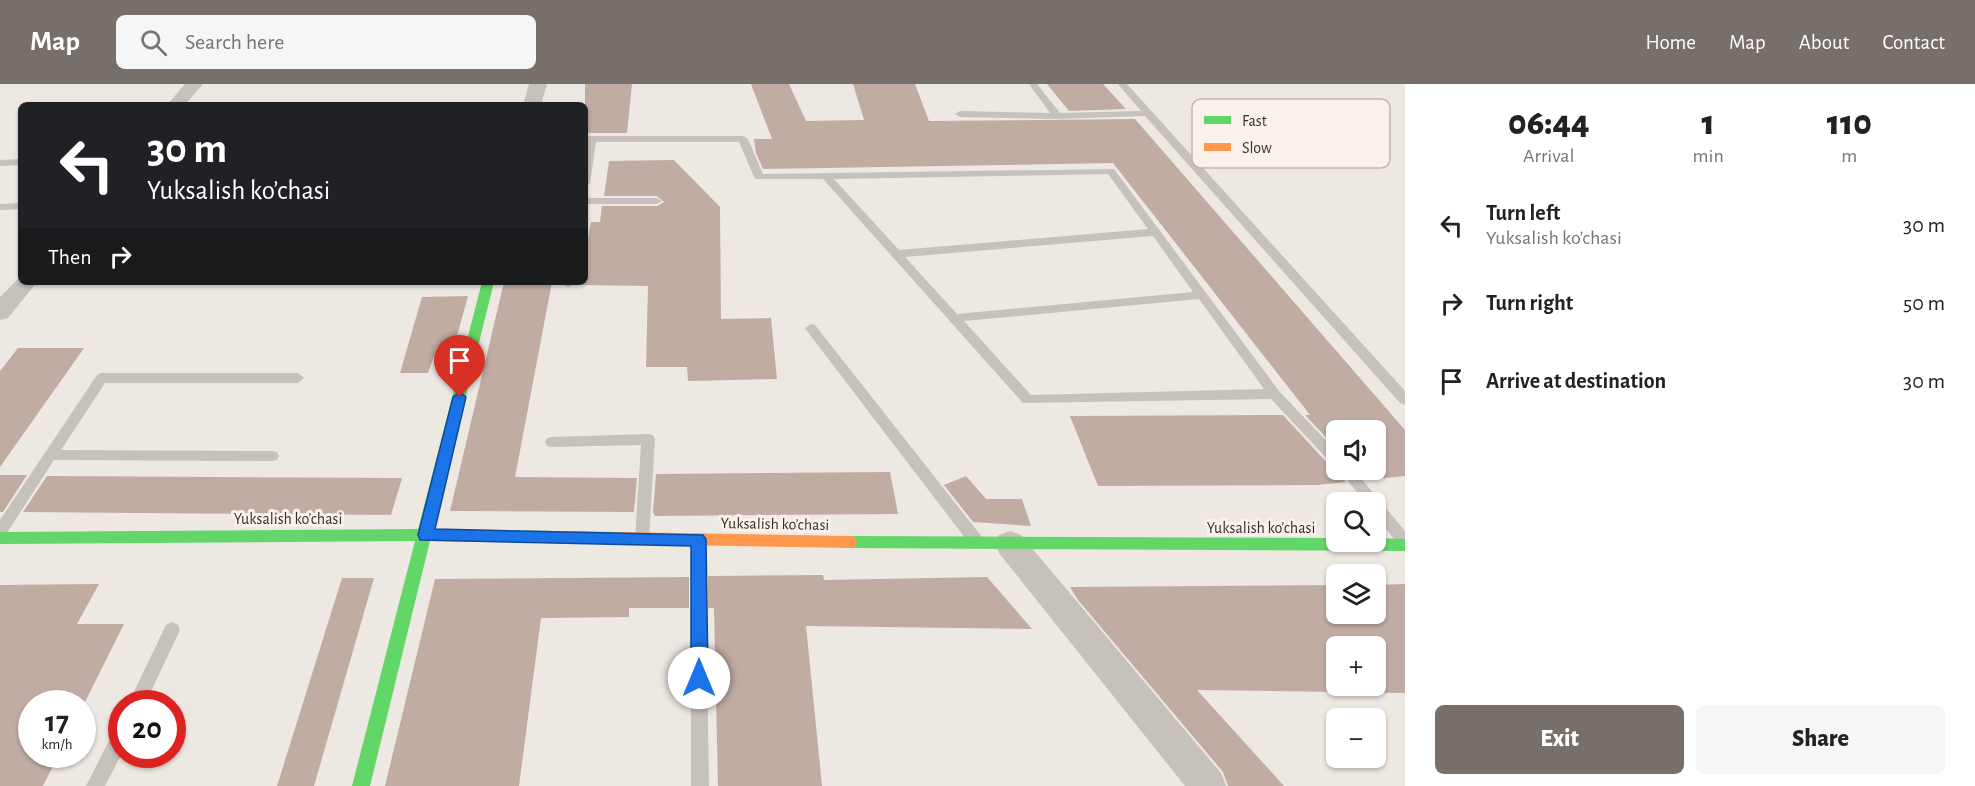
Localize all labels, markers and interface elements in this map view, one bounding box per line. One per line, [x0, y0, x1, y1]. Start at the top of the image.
search box [116, 15, 536, 69]
icon: search [137, 26, 170, 59]
text: Map [30, 28, 80, 56]
text: Search here [185, 31, 284, 53]
text: Home [1645, 32, 1696, 53]
text: Map [1729, 32, 1766, 53]
text: About [1799, 32, 1849, 53]
text: Contact [1882, 32, 1945, 53]
legend [1192, 99, 1390, 168]
text: 06:44 [1508, 105, 1590, 141]
text: 1 [1702, 105, 1715, 141]
text: 110 [1827, 105, 1872, 141]
text: Fast [1242, 113, 1267, 129]
icon: left [48, 126, 126, 204]
text: 30 m [147, 128, 227, 170]
text: Slow [1242, 140, 1272, 156]
text: Arrival [1523, 146, 1574, 166]
text: min [1693, 146, 1724, 166]
text: m [1841, 146, 1857, 166]
text: Yuksalish ko’chasi [147, 177, 330, 204]
text: Turn left [1486, 202, 1560, 224]
icon: left [1435, 209, 1468, 242]
text: 30 m [1903, 214, 1945, 236]
text: Yuksalish ko’chasi [1486, 228, 1622, 248]
icon: right [104, 240, 137, 273]
text: Then [48, 246, 92, 268]
icon: right [1435, 287, 1468, 320]
text: Turn right [1486, 292, 1573, 314]
text: 50 m [1903, 292, 1945, 314]
pin [434, 335, 485, 397]
icon: arrive [443, 344, 476, 377]
icon: arrive [1435, 365, 1468, 398]
text: Arrive at destination [1486, 370, 1666, 392]
text: 30 m [1903, 370, 1945, 392]
map controls [1326, 420, 1386, 768]
button: sound [1326, 420, 1386, 480]
button: search [1326, 492, 1386, 552]
street label: Yuksalish ko’chasi [234, 511, 342, 527]
street label: Yuksalish ko’chasi [721, 515, 829, 533]
street label: Yuksalish ko’chasi [1207, 520, 1315, 536]
button: layers [1326, 564, 1386, 624]
button: + [1326, 636, 1386, 696]
position arrow [667, 646, 731, 710]
speed limit sign: 20 [108, 690, 186, 768]
button: Exit [1435, 705, 1684, 774]
button: Share [1696, 705, 1945, 774]
text: 17 [45, 707, 69, 737]
button: − [1326, 708, 1386, 768]
text: km/h [42, 737, 72, 752]

